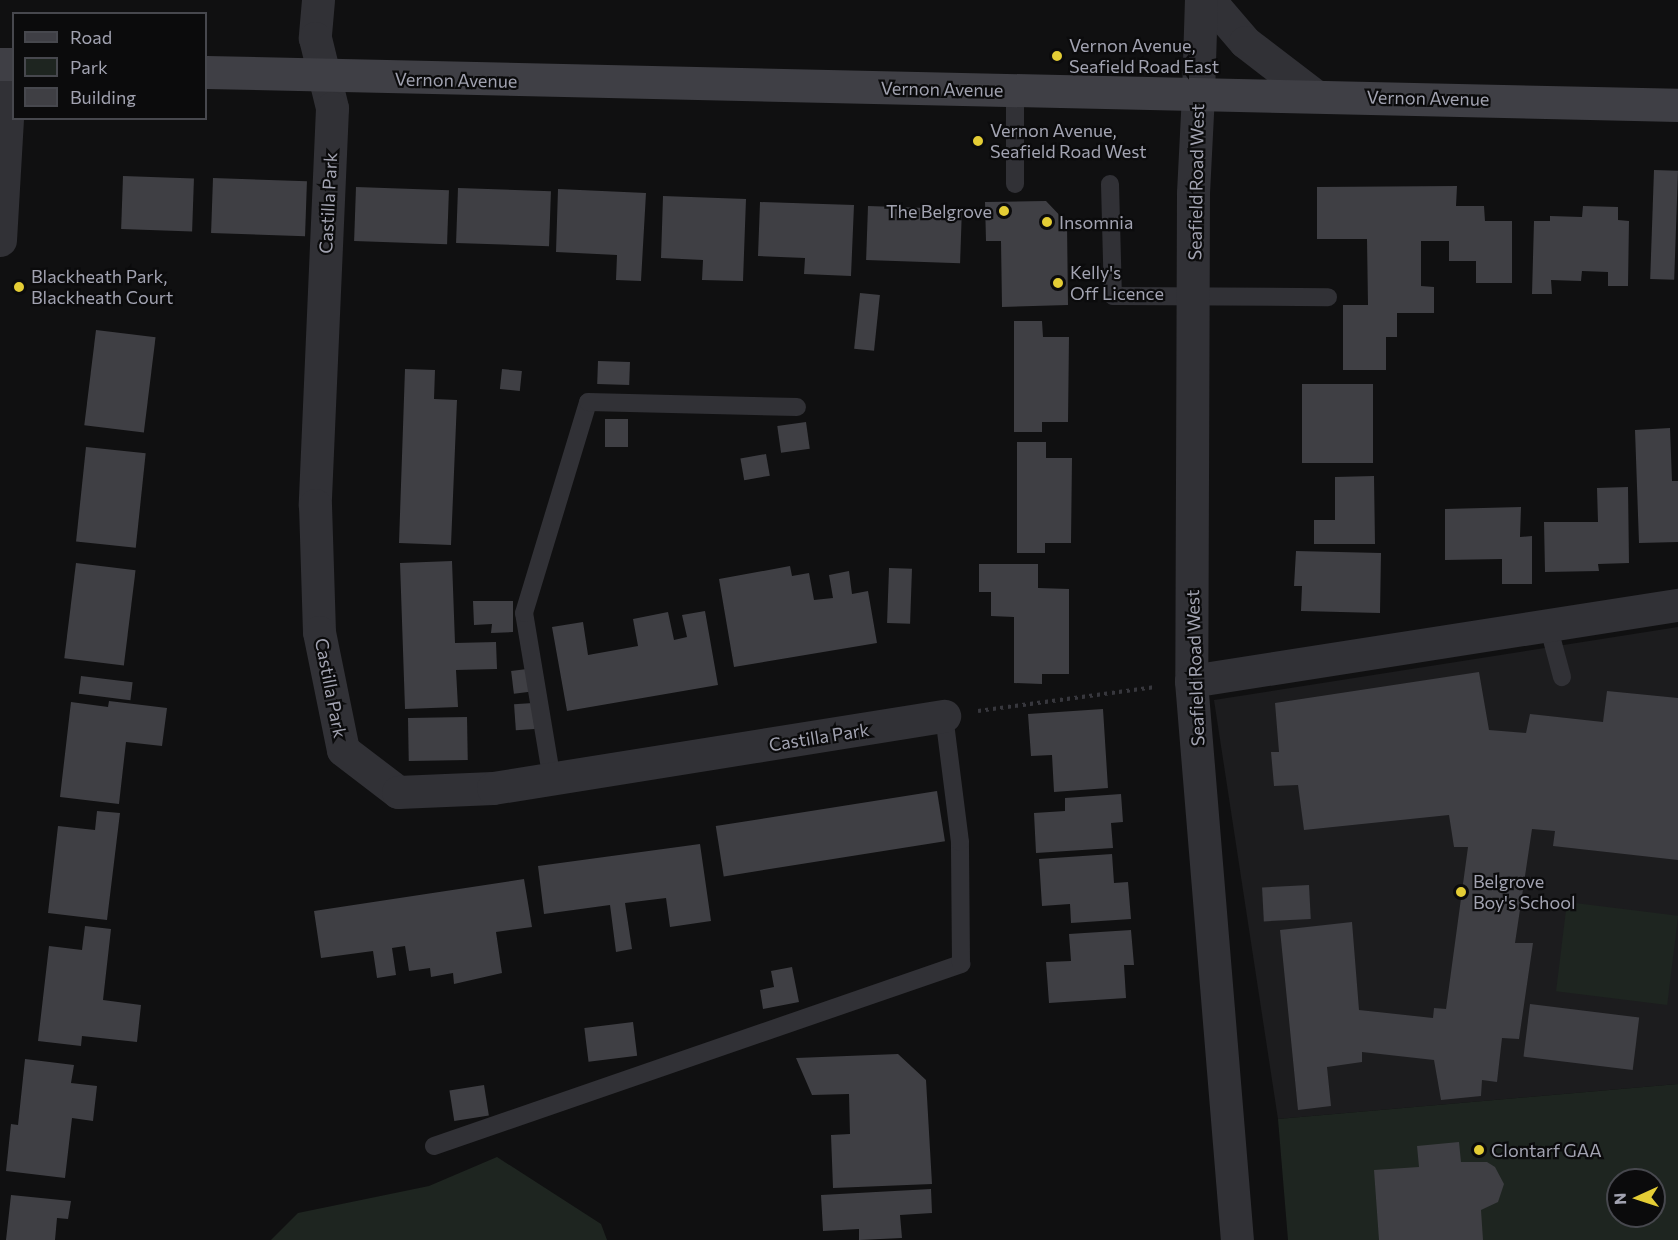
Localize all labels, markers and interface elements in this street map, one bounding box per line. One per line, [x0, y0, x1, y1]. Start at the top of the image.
legend [12, 12, 207, 120]
text: Road [70, 26, 112, 48]
place label: Vernon Avenue, Seafield Road East [1069, 35, 1219, 78]
marker: Vernon Avenue, Seafield Road East [1050, 49, 1064, 63]
text: Park [70, 56, 108, 78]
street label: Vernon Avenue [395, 68, 517, 92]
street label: Vernon Avenue [881, 77, 1003, 101]
text: Building [70, 86, 136, 108]
street label: Vernon Avenue [1367, 86, 1489, 110]
street label: Seafield Road West [1184, 103, 1208, 261]
place label: Vernon Avenue, Seafield Road West [990, 120, 1147, 162]
marker: Vernon Avenue, Seafield Road West [971, 134, 985, 148]
street label: Castilla Park [315, 152, 341, 254]
place label: The Belgrove [886, 200, 992, 222]
marker: The Belgrove [997, 204, 1011, 218]
place label: Insomnia [1059, 211, 1133, 233]
marker: Insomnia [1040, 215, 1054, 229]
place label: Kelly's Off Licence [1070, 262, 1164, 304]
place label: Blackheath Park, Blackheath Court [31, 266, 173, 308]
marker: Kelly's Off Licence [1051, 276, 1065, 290]
marker: Blackheath Park, Blackheath Court [12, 280, 26, 294]
street label: Seafield Road West [1181, 589, 1209, 747]
street label: Castilla Park [311, 636, 351, 740]
street label: Castilla Park [767, 718, 871, 756]
place label: Belgrove Boy's School [1473, 871, 1575, 914]
marker: Belgrove Boy's School [1454, 885, 1468, 899]
place label: Clontarf GAA [1491, 1139, 1602, 1161]
marker: Clontarf GAA [1472, 1143, 1486, 1157]
north arrow [1606, 1168, 1666, 1228]
text: N [1610, 1192, 1629, 1205]

